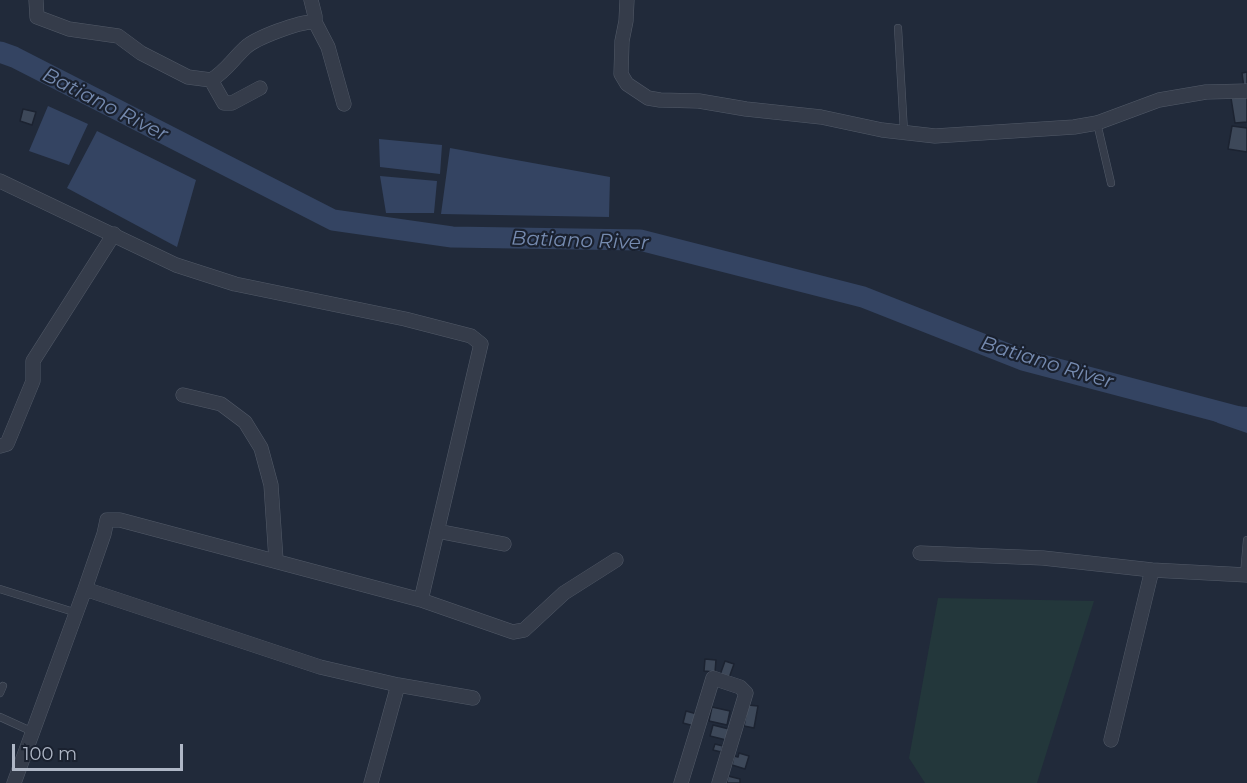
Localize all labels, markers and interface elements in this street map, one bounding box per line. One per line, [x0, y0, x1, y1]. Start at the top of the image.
water label: Batiano River [38, 63, 172, 147]
water label: Batiano River [511, 227, 649, 255]
water label: Batiano River [978, 331, 1116, 395]
scale bar [15, 732, 186, 770]
text: 100 m [23, 743, 77, 765]

